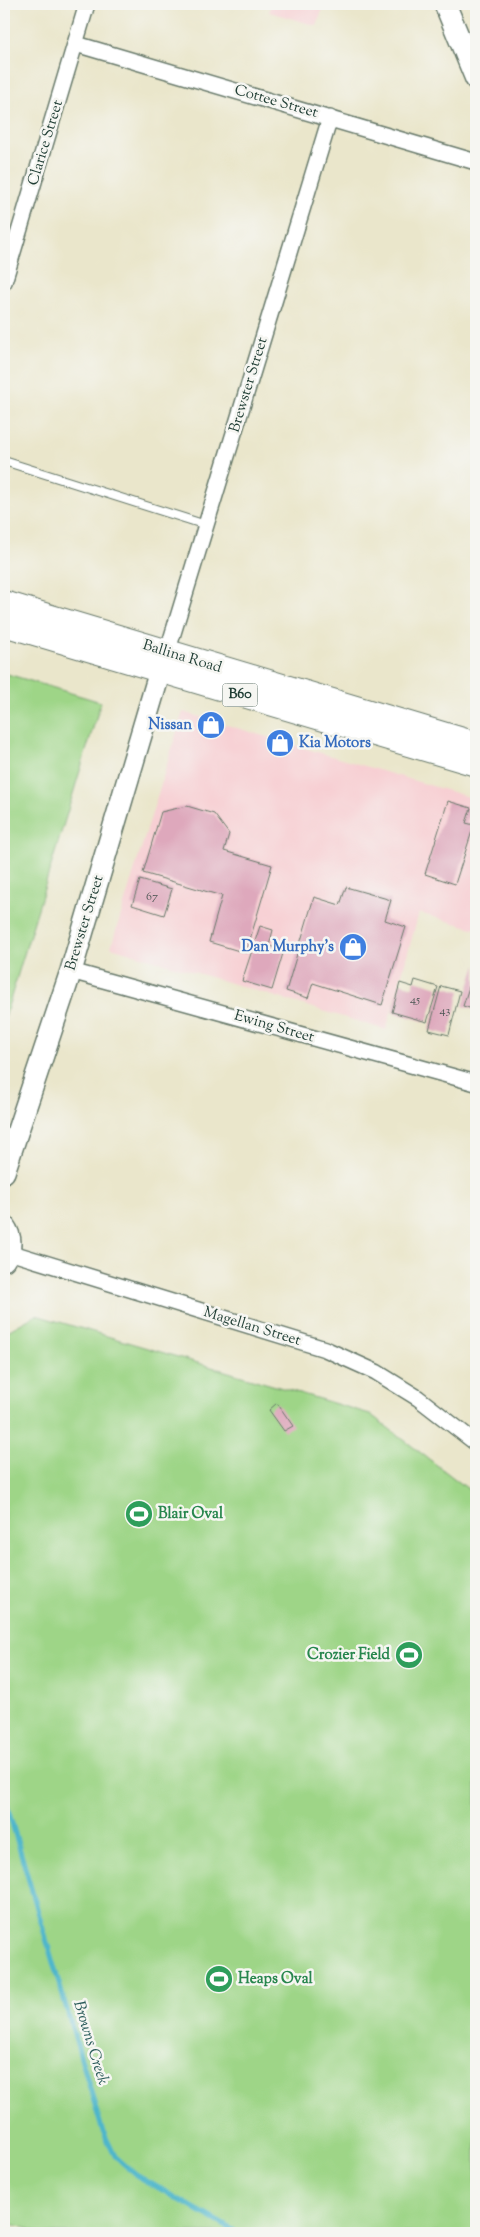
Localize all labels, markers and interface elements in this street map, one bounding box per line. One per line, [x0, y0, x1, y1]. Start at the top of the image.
street label: Cottee Street [232, 80, 320, 124]
street label: Clarice Street [23, 98, 69, 188]
street label: Brewster Street [225, 335, 273, 435]
street label: Ballina Road [140, 635, 225, 679]
road number: B60 [222, 684, 258, 706]
shop icon: Nissan [196, 710, 226, 740]
place label: Nissan [148, 715, 192, 736]
shop icon: Kia Motors [265, 728, 295, 758]
place label: Kia Motors [299, 733, 371, 754]
street label: Brewster Street [61, 873, 109, 973]
house number: 67 [146, 888, 158, 906]
shop icon: Dan Murphy's [338, 932, 368, 962]
place label: Dan Murphy's [242, 937, 334, 958]
house number: 45 [410, 991, 420, 1009]
house number: 43 [440, 1002, 451, 1020]
street label: Ewing Street [231, 1006, 317, 1048]
street label: Magellan Street [201, 1302, 303, 1352]
sports icon: Blair Oval [124, 1499, 154, 1529]
place label: Blair Oval [158, 1504, 224, 1525]
sports icon: Crozier Field [394, 1640, 424, 1670]
place label: Crozier Field [307, 1645, 391, 1666]
sports icon: Heaps Oval [204, 1964, 234, 1994]
place label: Heaps Oval [238, 1969, 314, 1990]
water label: Browns Creek [66, 1998, 114, 2088]

